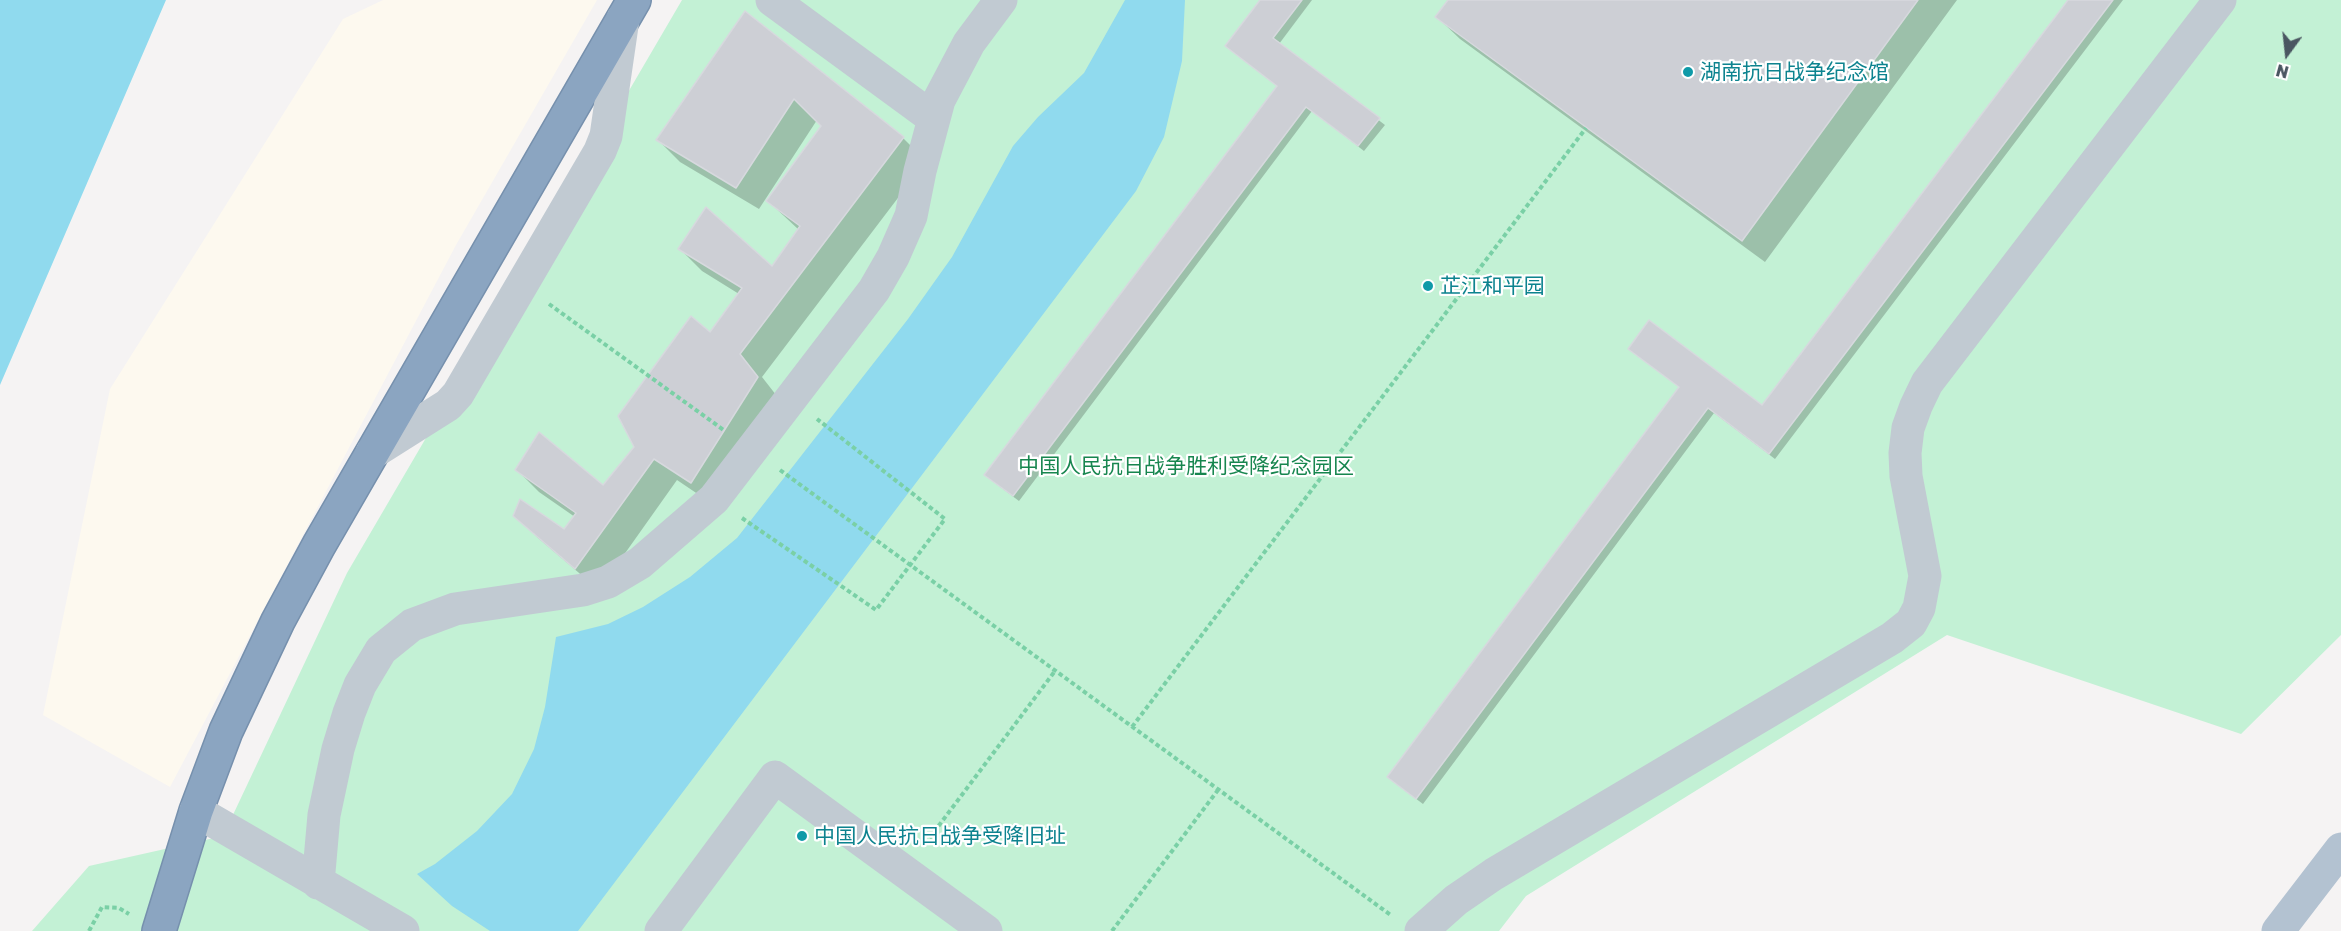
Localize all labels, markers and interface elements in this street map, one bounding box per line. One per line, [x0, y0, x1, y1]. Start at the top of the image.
north arrow [2257, 24, 2317, 84]
place label: 湖南抗日战争纪念馆 [1700, 59, 1889, 85]
text: N [2274, 60, 2291, 83]
marker: 湖南抗日战争纪念馆 [1681, 65, 1695, 79]
place label: 芷江和平园 [1440, 273, 1545, 299]
marker: 芷江和平园 [1421, 279, 1435, 293]
park label: 中国人民抗日战争胜利受降纪念园区 [1018, 453, 1354, 479]
place label: 中国人民抗日战争受降旧址 [814, 823, 1066, 849]
marker: 中国人民抗日战争受降旧址 [795, 829, 809, 843]

